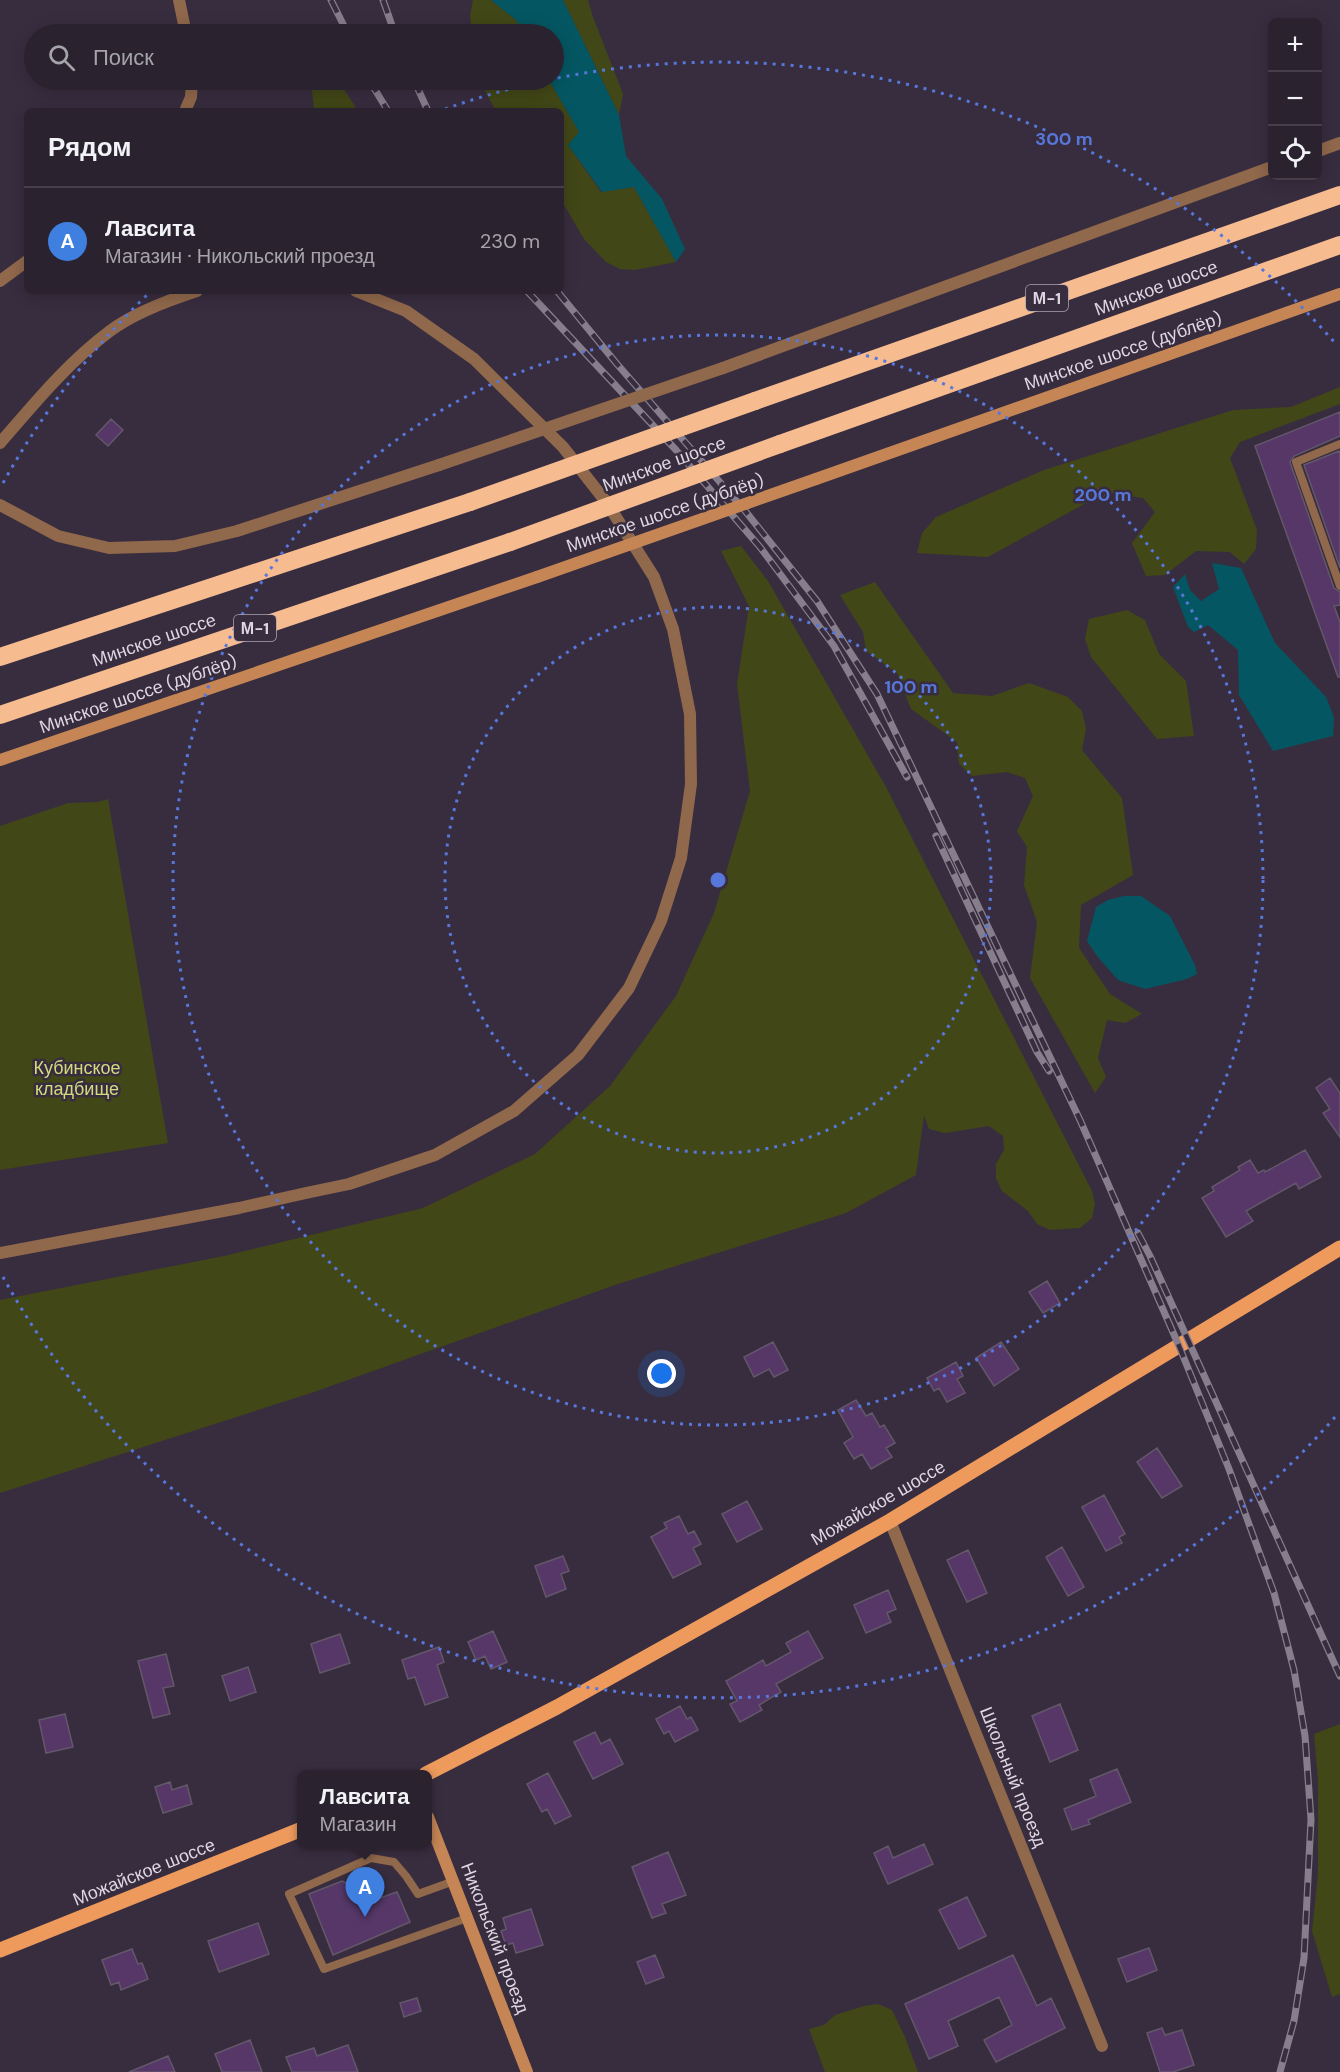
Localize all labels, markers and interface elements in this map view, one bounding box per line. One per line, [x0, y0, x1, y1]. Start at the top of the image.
map controls [1268, 18, 1322, 180]
button: + [1268, 18, 1322, 72]
search box [24, 24, 564, 90]
icon: search [45, 41, 78, 74]
text: Поиск [93, 43, 154, 72]
button: − [1268, 72, 1322, 126]
button: locate [1268, 126, 1322, 180]
text: 300 m [1035, 127, 1093, 151]
text: Рядом [48, 130, 131, 164]
text: Лавсита [105, 214, 195, 243]
text: A [60, 228, 75, 254]
text: 230 m [480, 228, 540, 254]
text: Магазин · Никольский проезд [105, 243, 375, 269]
street label: Минское шоссе [1091, 255, 1221, 321]
road number: М-1 [1026, 285, 1068, 311]
street label: Минское шоссе (дублёр) [1021, 306, 1225, 396]
street label: Минское шоссе [599, 431, 729, 497]
street label: Минское шоссе (дублёр) [563, 468, 767, 558]
text: 200 m [1075, 483, 1131, 507]
street label: Минское шоссе [89, 608, 219, 672]
road number: М-1 [234, 615, 276, 641]
street label: Минское шоссе (дублёр) [36, 649, 240, 739]
text: 100 m [884, 675, 938, 699]
centre of rings [708, 870, 728, 890]
park label: Кубинское кладбище [33, 1056, 121, 1101]
your location [647, 1359, 676, 1388]
street label: Можайское шоссе [806, 1455, 950, 1551]
street label: Школьный проезд [974, 1703, 1052, 1851]
popup [297, 1770, 432, 1848]
text: Лавсита [320, 1782, 409, 1811]
text: Магазин [320, 1811, 397, 1837]
street label: Можайское шоссе [69, 1833, 219, 1911]
street label: Никольский проезд [455, 1859, 535, 2018]
pin: A [346, 1868, 385, 1917]

